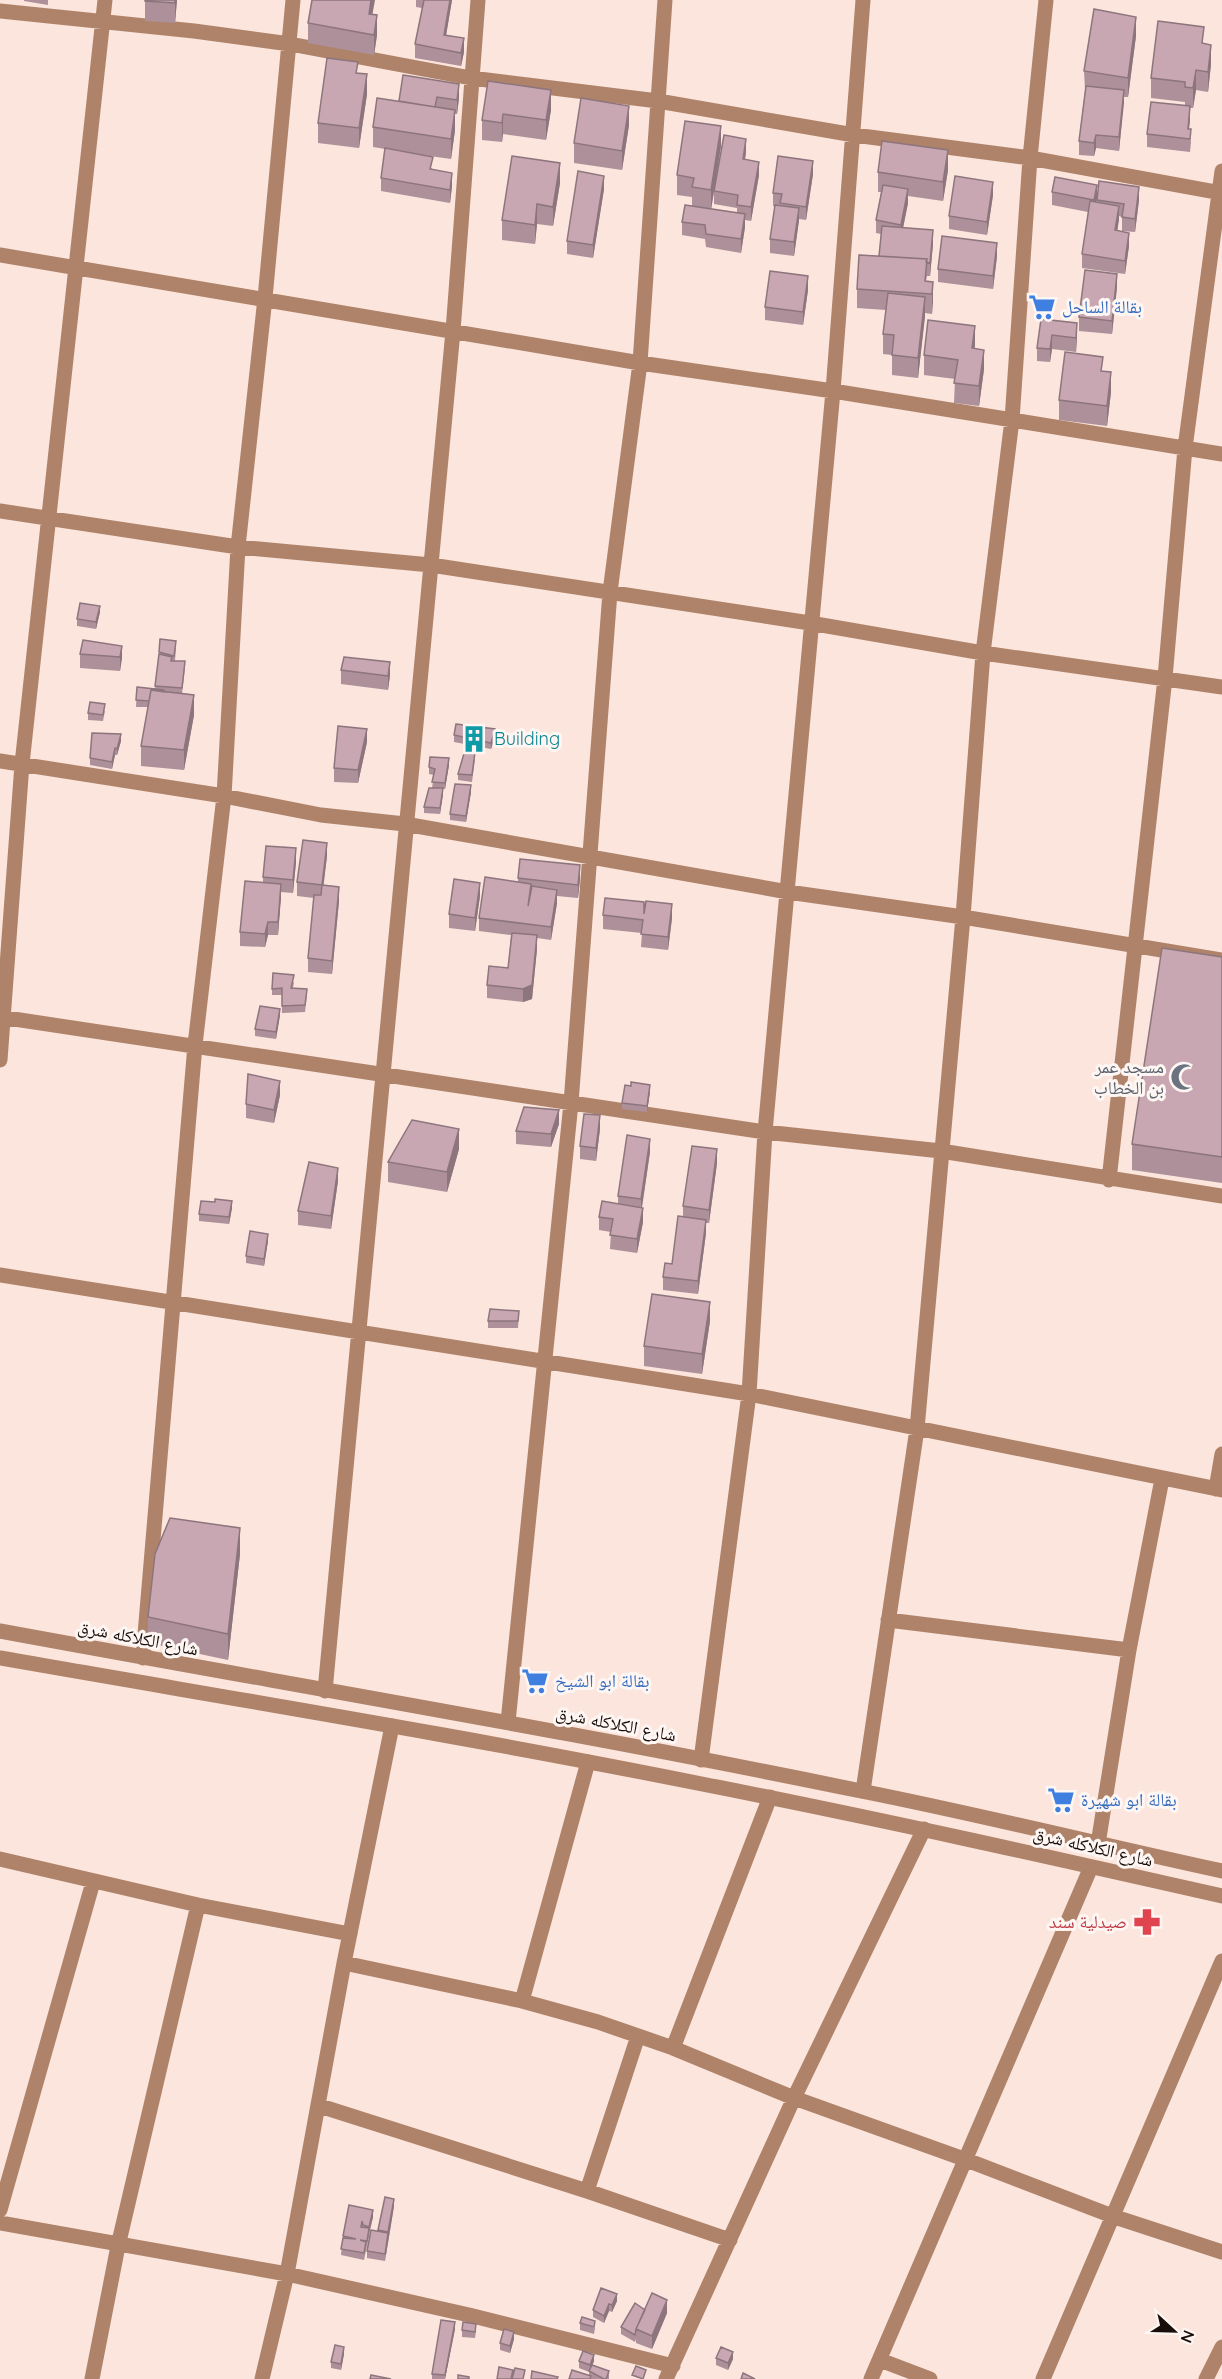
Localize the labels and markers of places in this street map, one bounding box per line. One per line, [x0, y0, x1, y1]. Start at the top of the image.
supermarket icon: بقالة الساحل [1027, 292, 1057, 322]
place label: بقالة الساحل [1062, 295, 1142, 318]
building icon: Building [459, 724, 489, 754]
place label: Building [494, 727, 560, 750]
place label: مسجد عمر بن الخطاب [1094, 1055, 1164, 1099]
mosque icon: مسجد عمر بن الخطاب [1169, 1062, 1199, 1092]
supermarket icon: بقالة ابو الشيخ [520, 1666, 550, 1696]
place label: بقالة ابو الشيخ [555, 1669, 649, 1693]
supermarket icon: بقالة ابو شهيرة [1046, 1785, 1076, 1815]
place label: بقالة ابو شهيرة [1081, 1788, 1177, 1811]
pharmacy icon: صيدلية سند [1132, 1907, 1162, 1937]
place label: صيدلية سند [1049, 1910, 1127, 1933]

